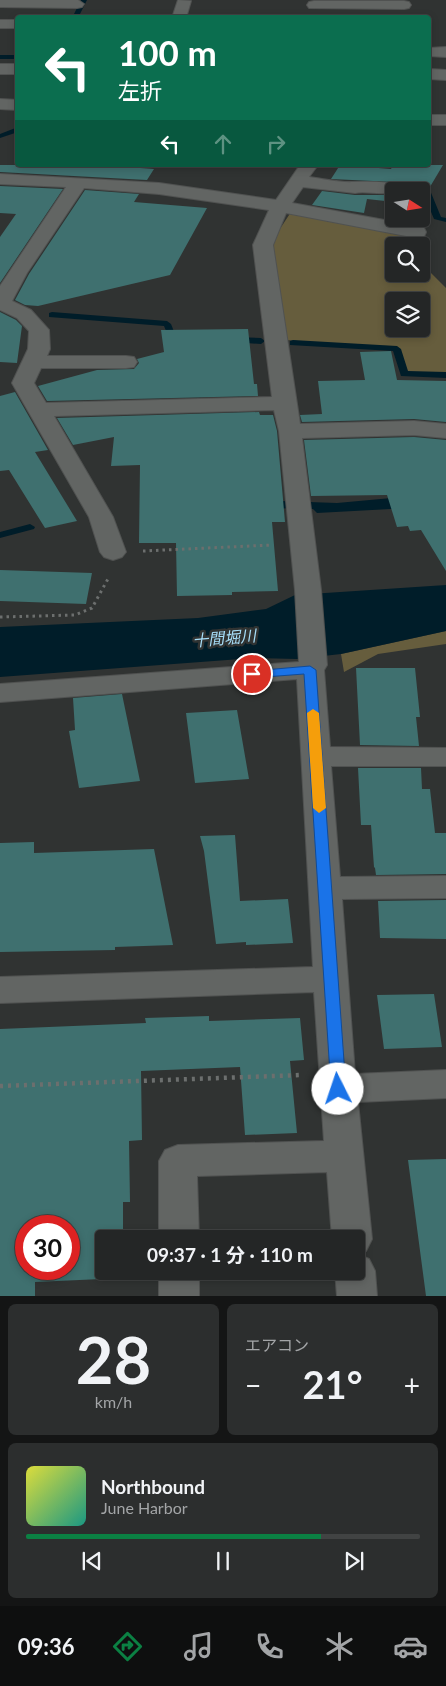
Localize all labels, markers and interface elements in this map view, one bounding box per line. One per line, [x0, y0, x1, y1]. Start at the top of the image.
text: 100 m [118, 31, 217, 73]
icon: left [35, 35, 100, 100]
text: 左折 [118, 77, 162, 104]
icon: left [156, 130, 184, 158]
icon: ahead [209, 130, 237, 158]
icon: right [262, 130, 290, 158]
north arrow [385, 182, 430, 228]
map controls [385, 182, 430, 337]
button: search [385, 237, 430, 282]
button: layers [385, 292, 430, 337]
water label: 十間堀川 [191, 625, 259, 650]
pin [231, 653, 273, 695]
icon: arrive [238, 660, 266, 688]
position arrow [311, 1062, 363, 1114]
speed limit sign: 30 [15, 1215, 80, 1280]
text: 09:37 · 1 分 · 110 m [147, 1243, 313, 1266]
text: 28 [76, 1320, 151, 1398]
text: エアコン [245, 1335, 309, 1354]
text: 21° [303, 1361, 362, 1407]
text: − [245, 1368, 261, 1402]
text: + [404, 1368, 420, 1402]
text: km/h [95, 1392, 132, 1411]
text: Northbound [101, 1475, 205, 1498]
text: June Harbor [101, 1498, 188, 1517]
icon: previous [78, 1547, 106, 1575]
icon: pause [209, 1547, 237, 1575]
icon: next [340, 1547, 368, 1575]
icon: directions [110, 1629, 145, 1664]
icon: music [181, 1629, 216, 1664]
icon: phone [252, 1629, 287, 1664]
icon: climate [322, 1629, 357, 1664]
icon: car [393, 1629, 428, 1664]
text: 09:36 [18, 1633, 75, 1660]

